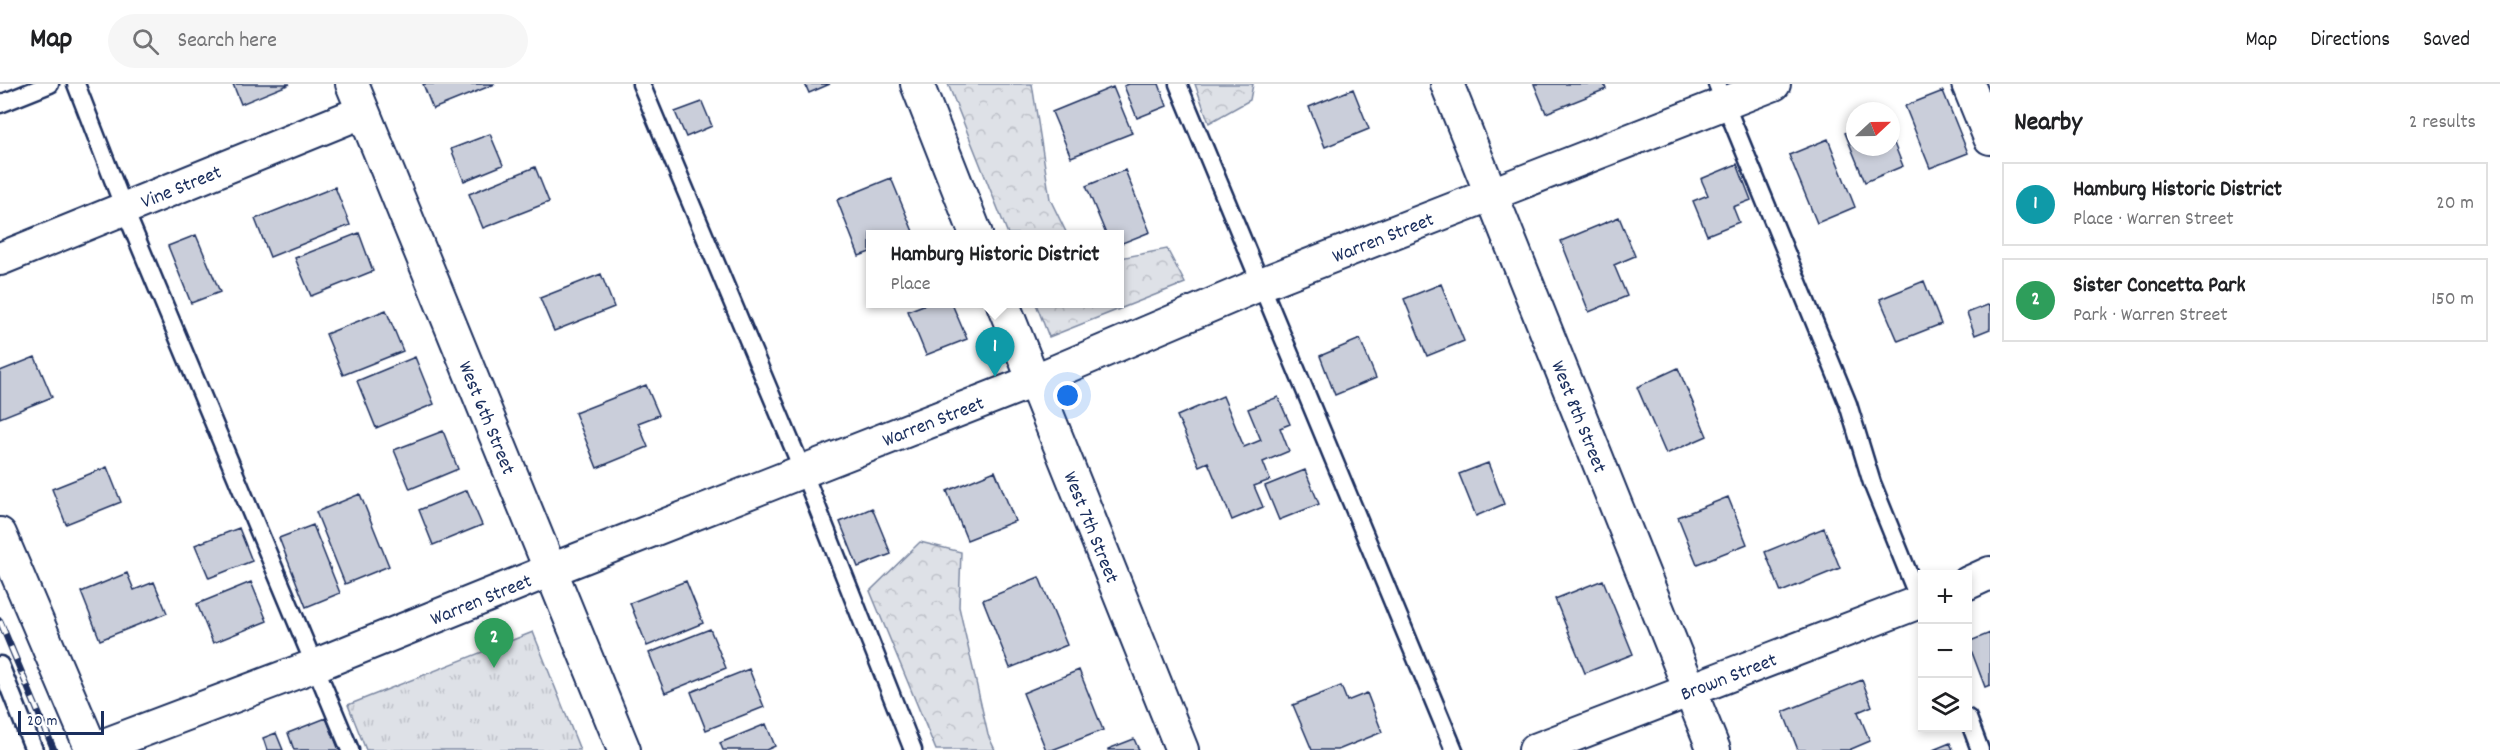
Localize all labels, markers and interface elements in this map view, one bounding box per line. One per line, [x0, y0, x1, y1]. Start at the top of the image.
search box [108, 14, 528, 68]
text: Map [30, 21, 72, 61]
icon: search [129, 25, 162, 58]
text: Search here [177, 26, 277, 57]
text: Map [2246, 26, 2277, 56]
text: Directions [2310, 26, 2390, 56]
text: Saved [2423, 26, 2470, 56]
north arrow [1846, 102, 1900, 156]
text: Nearby [2014, 105, 2082, 142]
text: 2 results [2409, 109, 2476, 137]
street label: Vine Street [137, 160, 226, 217]
text: Hamburg Historic District [2073, 175, 2282, 206]
text: 1 [2033, 190, 2038, 218]
text: 20 m [2436, 190, 2474, 218]
text: Place · Warren Street [2073, 206, 2234, 234]
street label: Warren Street [1329, 207, 1439, 272]
popup [866, 230, 1124, 308]
text: Hamburg Historic District [891, 240, 1099, 271]
text: Place [891, 271, 931, 299]
text: Sister Concetta Park [2073, 271, 2245, 302]
text: 2 [2031, 286, 2040, 314]
text: 150 m [2431, 286, 2474, 314]
text: Park · Warren Street [2073, 302, 2228, 330]
pin: 1 [976, 328, 1014, 377]
street label: West 6th Street [450, 357, 521, 479]
street label: West 8th Street [1542, 357, 1612, 478]
your location [1053, 381, 1082, 410]
street label: Warren Street [879, 391, 989, 456]
street label: West 7th Street [1055, 468, 1125, 588]
street label: Warren Street [427, 568, 537, 634]
map controls [1918, 570, 1972, 732]
button: + [1918, 570, 1972, 624]
pin: 2 [474, 618, 514, 668]
button: − [1918, 624, 1972, 678]
street label: Brown Street [1677, 647, 1782, 710]
button: layers [1918, 678, 1972, 732]
scale bar [18, 708, 104, 736]
text: 20 m [27, 710, 57, 733]

